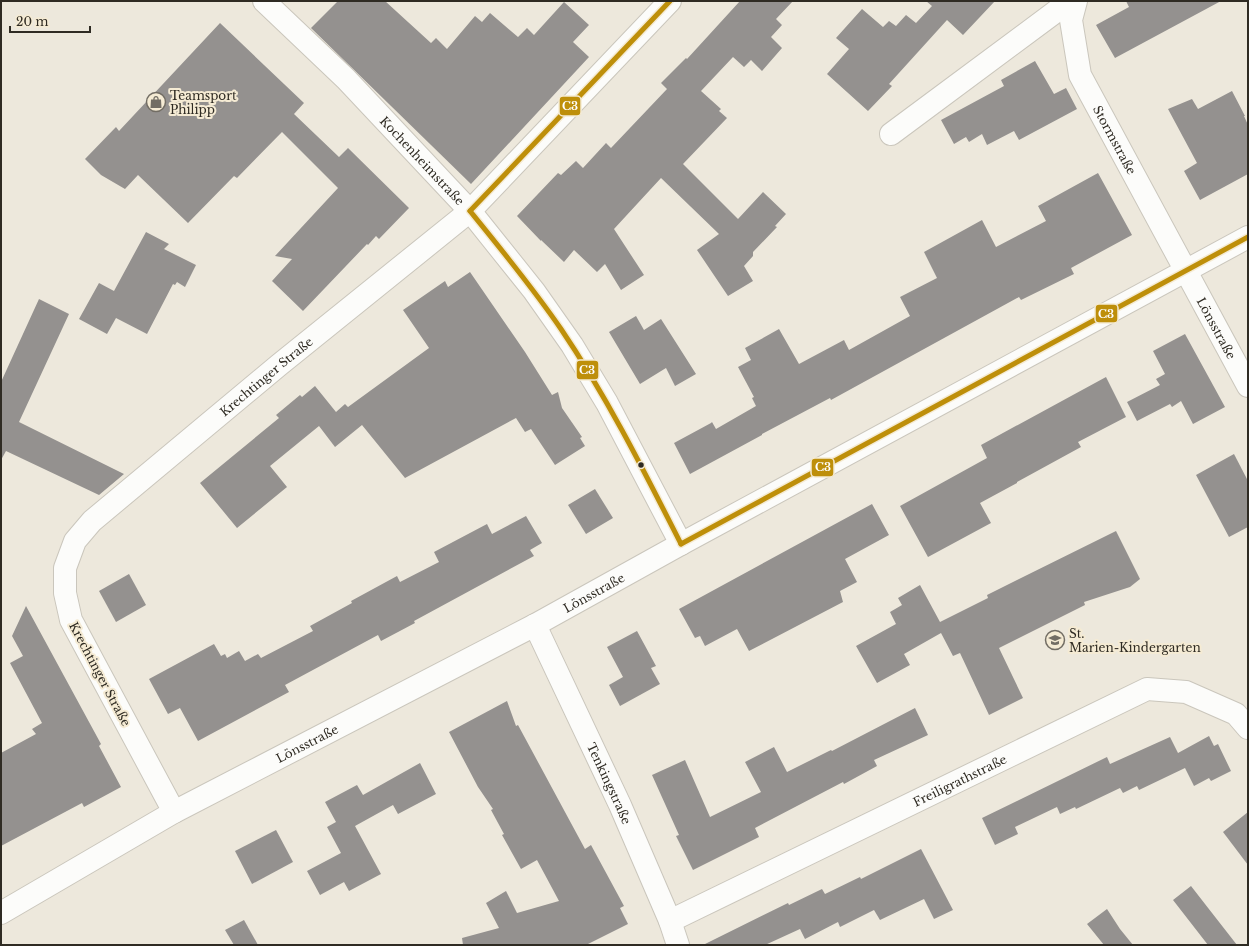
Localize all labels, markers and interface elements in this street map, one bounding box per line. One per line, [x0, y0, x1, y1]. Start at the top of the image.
scale bar [10, 8, 90, 34]
text: 20 m [16, 14, 48, 29]
place label: Teamsport Philipp [170, 88, 237, 117]
shop icon: Teamsport Philipp [145, 91, 167, 113]
line badge: C3 [559, 96, 581, 116]
text: C3 [562, 99, 578, 113]
street label: Stormstraße [1090, 103, 1140, 177]
street label: Kochenheimstraße [377, 113, 468, 208]
street label: Lönsstraße [1194, 295, 1239, 362]
line badge: C3 [1095, 304, 1118, 323]
text: C3 [1098, 307, 1114, 321]
street label: Krechtinger Straße [216, 333, 316, 419]
line badge: C3 [576, 360, 599, 380]
text: C3 [579, 363, 595, 377]
line badge: C3 [811, 458, 834, 477]
unlabelled marker [636, 460, 646, 470]
text: C3 [815, 460, 831, 474]
street label: Lönsstraße [560, 569, 627, 615]
street label: Krechtinger Straße [66, 619, 134, 729]
place label: St. Marien-Kindergarten [1069, 626, 1201, 655]
school or university icon: St. Marien-Kindergarten [1044, 629, 1066, 651]
street label: Lönsstraße [273, 721, 341, 765]
street label: Tenkingstraße [584, 740, 635, 826]
street label: Freiligrathstraße [910, 751, 1009, 809]

